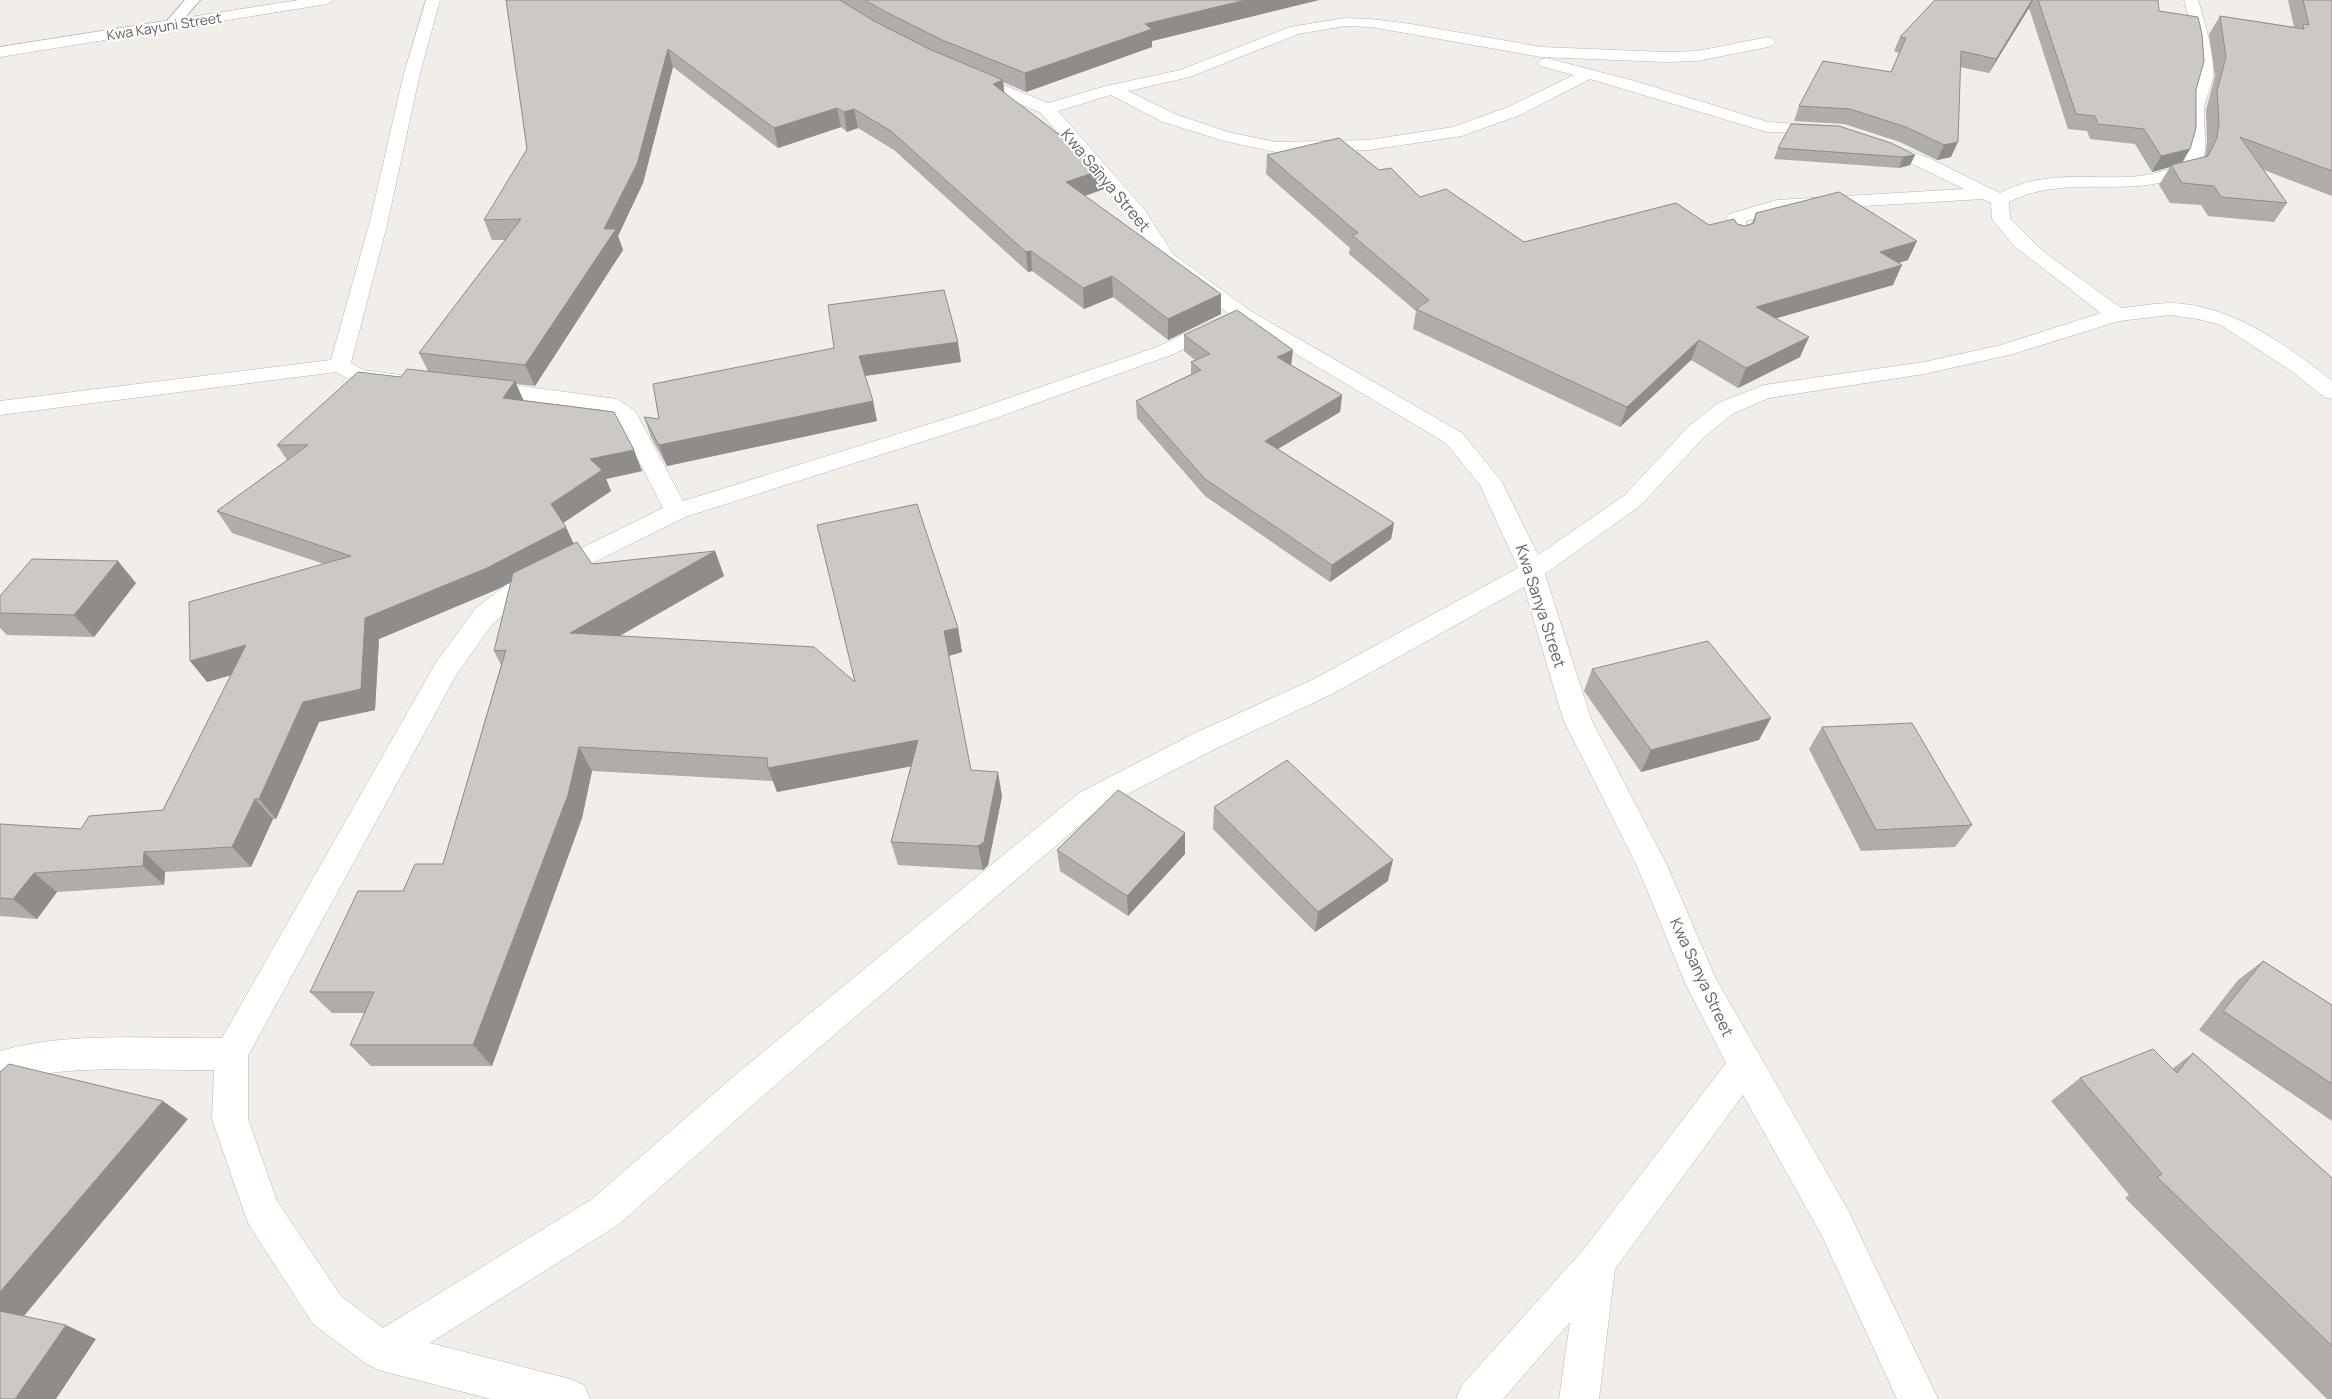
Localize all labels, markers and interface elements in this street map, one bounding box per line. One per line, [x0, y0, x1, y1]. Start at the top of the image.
street label: Kwa Kayuni Street [105, 7, 223, 44]
street label: Kwa Sanya Street [1056, 124, 1156, 236]
street label: Kwa Sanya Street [1511, 541, 1571, 671]
street label: Kwa Sanya Street [1665, 914, 1739, 1040]

